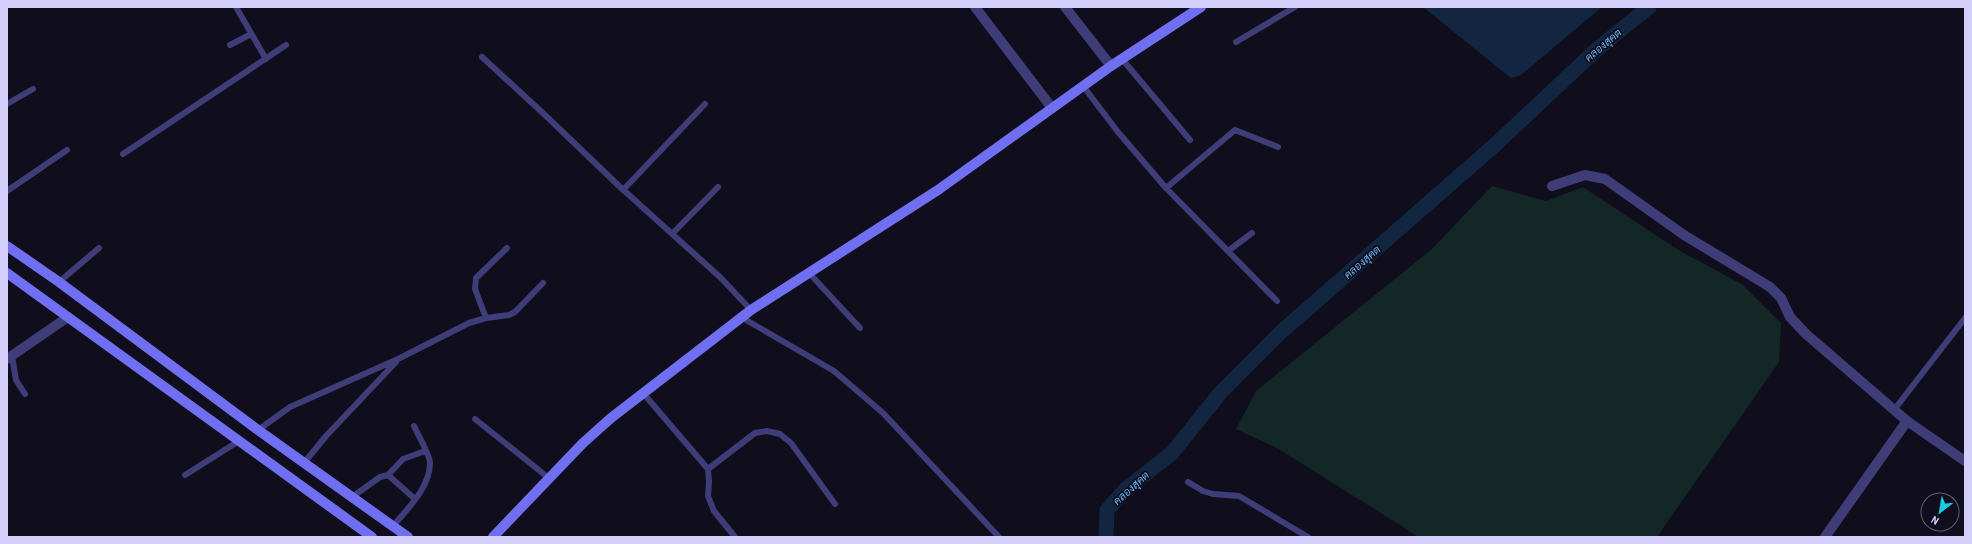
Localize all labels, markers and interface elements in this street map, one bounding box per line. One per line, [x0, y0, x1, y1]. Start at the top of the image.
water label: คลองสุคต [1582, 25, 1626, 66]
water label: คลองสุคต [1341, 242, 1385, 283]
water label: คลองสุคต [1110, 468, 1154, 509]
north arrow [1920, 492, 1960, 532]
text: N [1928, 513, 1941, 528]

